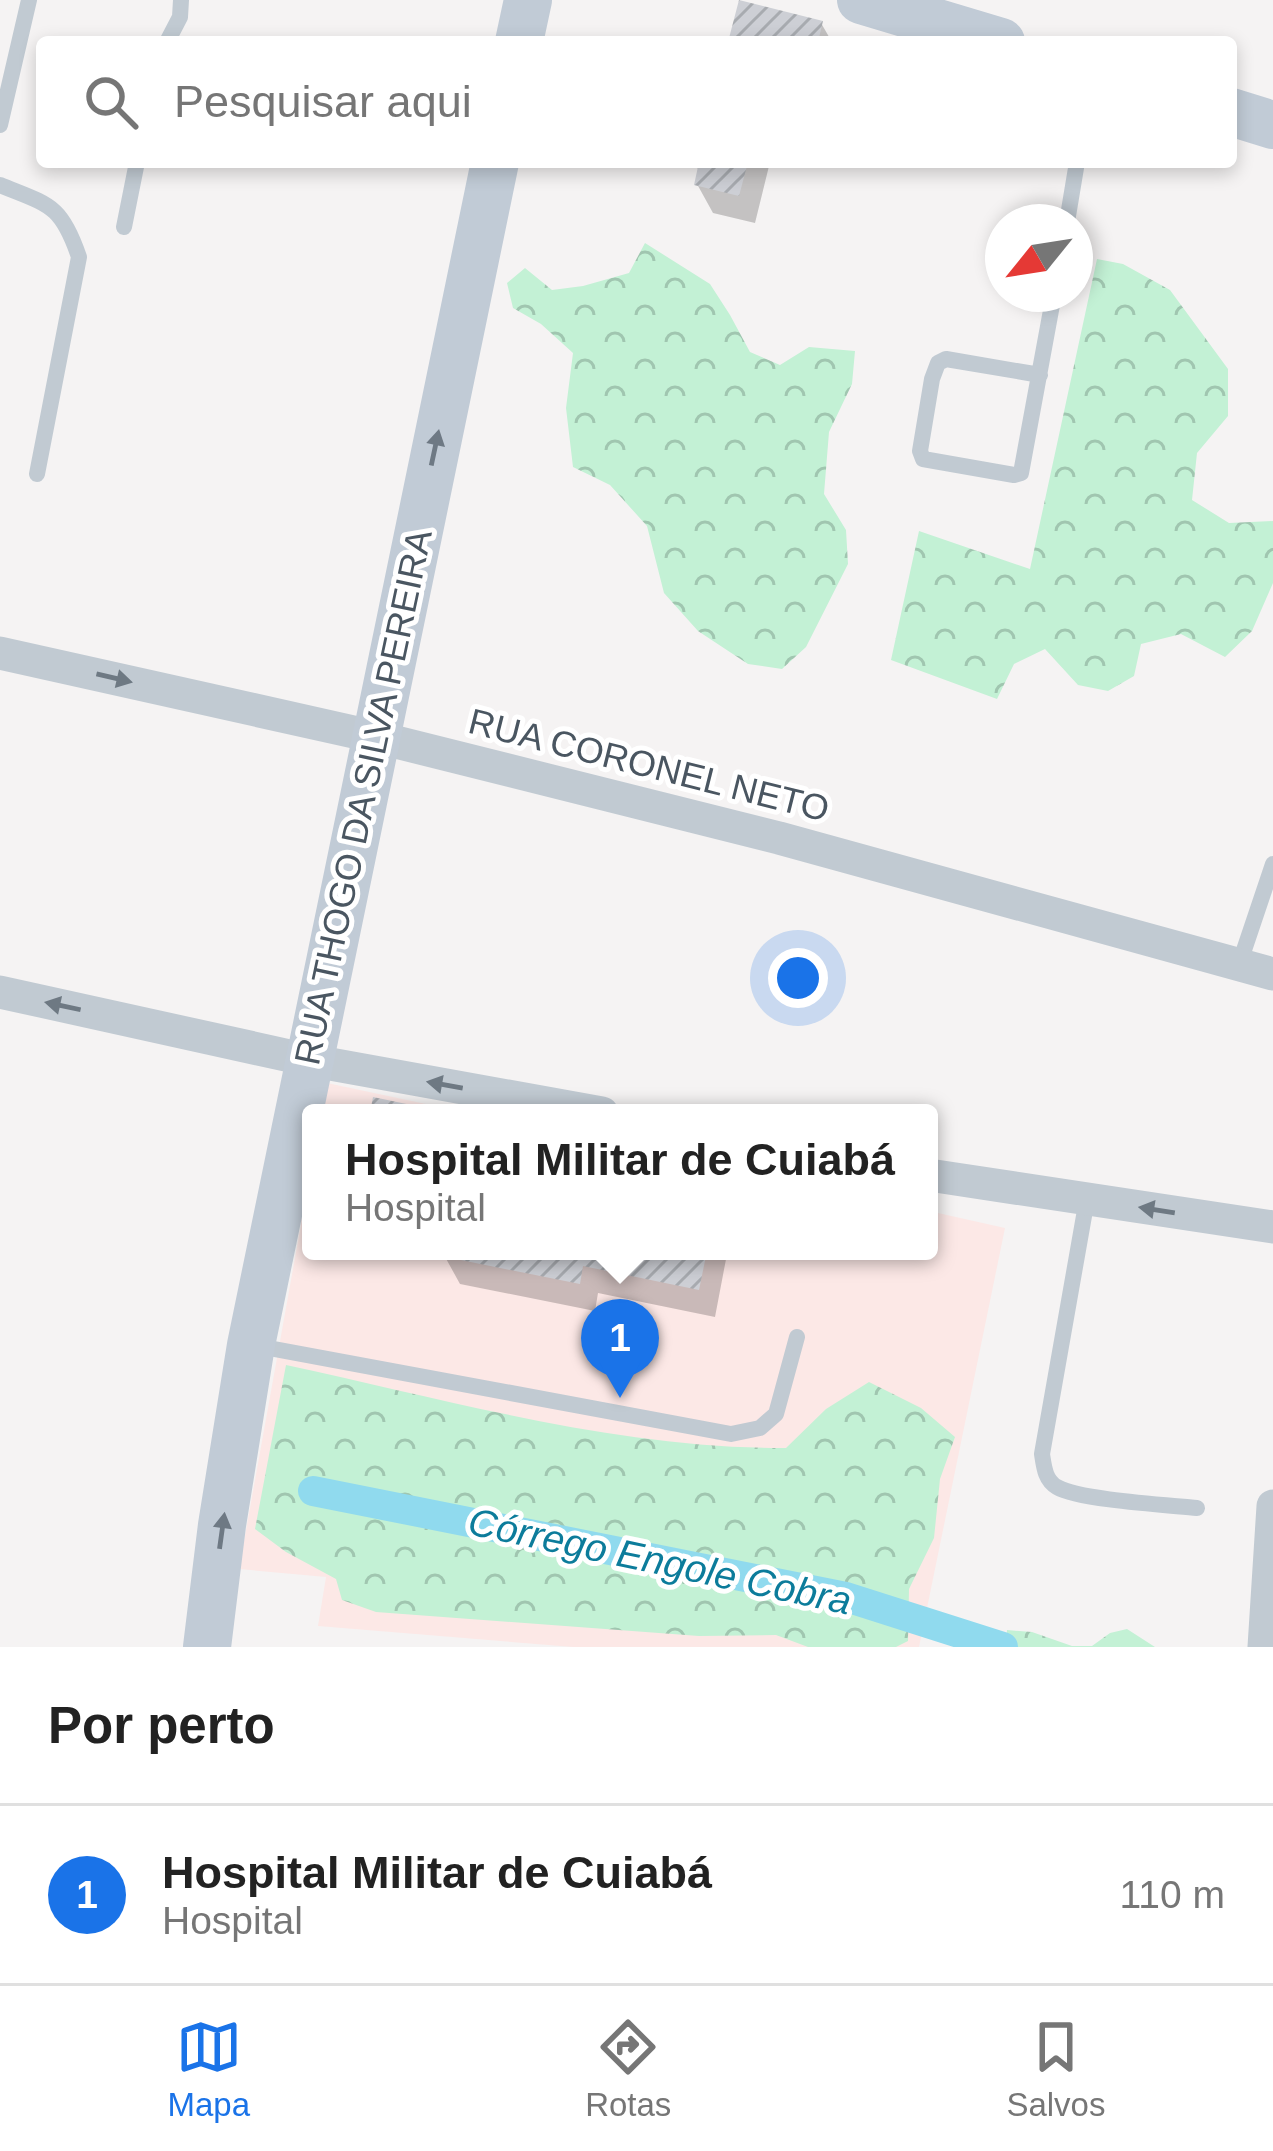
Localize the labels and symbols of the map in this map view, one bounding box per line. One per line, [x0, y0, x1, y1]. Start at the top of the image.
north arrow [985, 204, 1093, 312]
one-way arrow [427, 429, 446, 466]
street label: RUA THOGO DA SILVA PEREIRA [286, 526, 440, 1068]
one-way arrow [96, 670, 134, 689]
street label: RUA CORONEL NETO [464, 700, 834, 830]
your location [768, 948, 828, 1008]
one-way arrow [44, 996, 82, 1015]
one-way arrow [426, 1075, 463, 1094]
one-way arrow [1138, 1200, 1176, 1219]
pin: 1 [581, 1299, 659, 1398]
water label: Córrego Engole Cobra [465, 1499, 855, 1623]
one-way arrow [213, 1512, 232, 1549]

